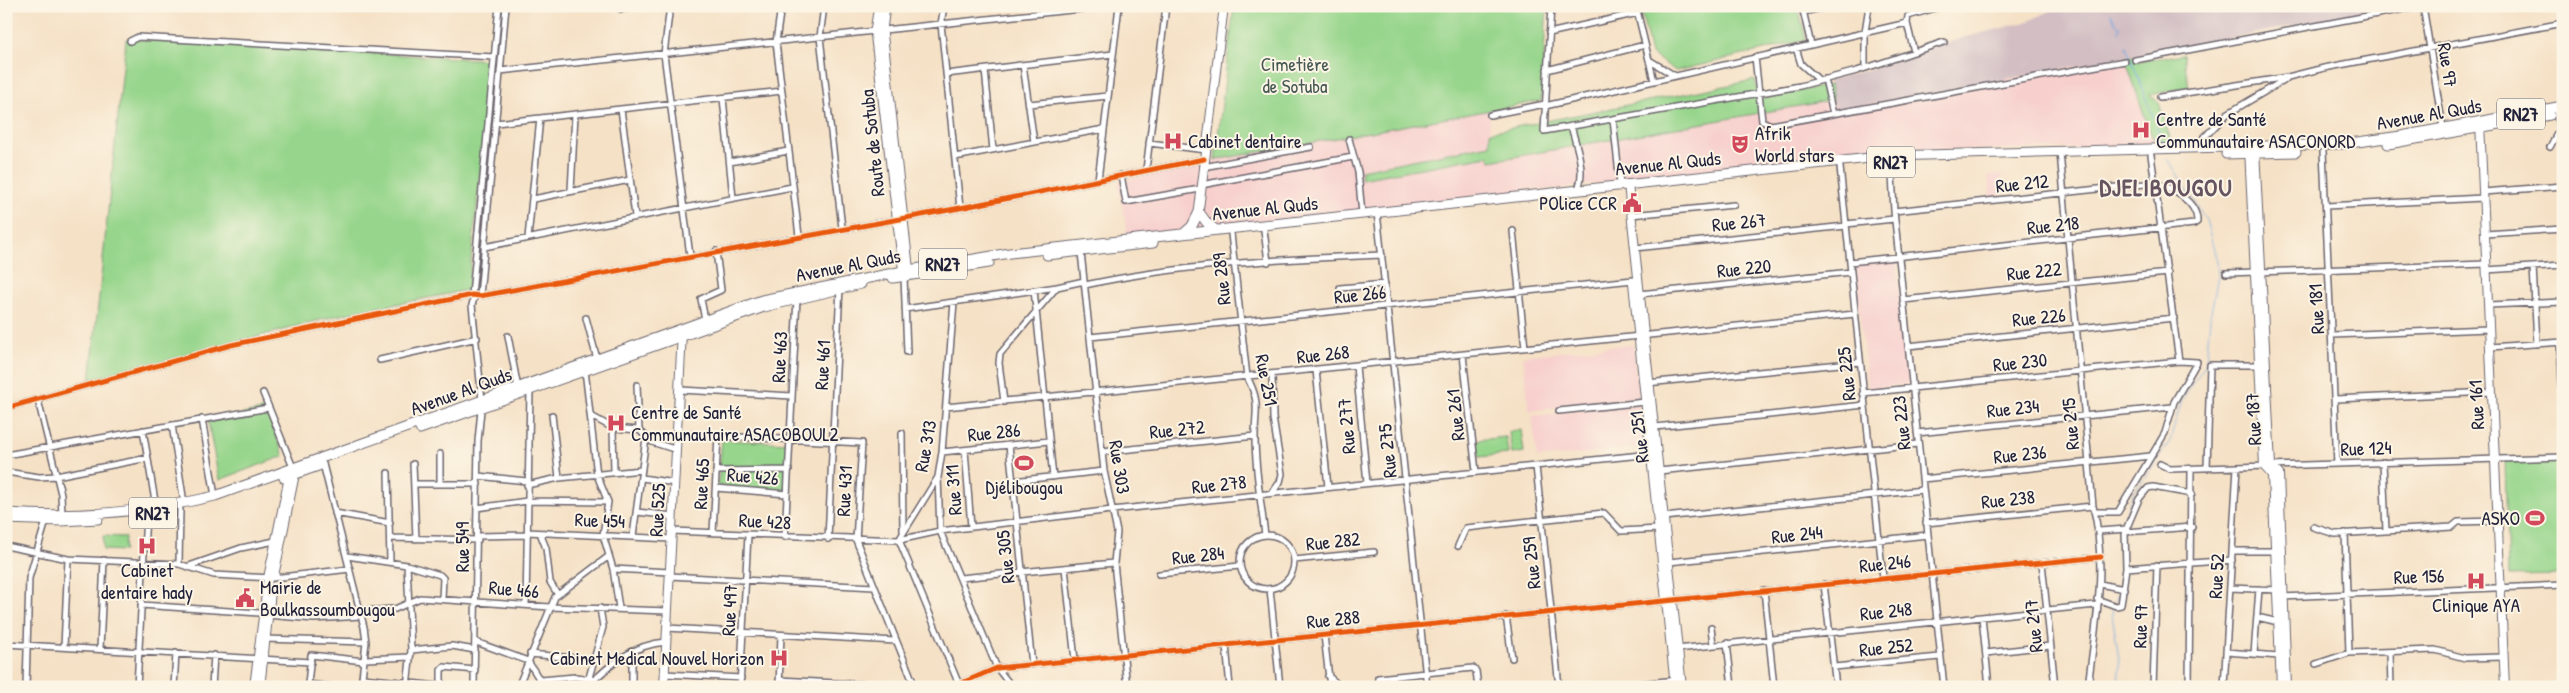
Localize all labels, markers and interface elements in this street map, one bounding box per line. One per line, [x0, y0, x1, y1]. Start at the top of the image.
street label: Rue 97 [2432, 41, 2464, 89]
park label: Cimetière de Sotuba [1261, 51, 1330, 99]
street label: Route de Sotuba [853, 88, 891, 198]
street label: Avenue Al Quds [2375, 92, 2483, 136]
road number: RN27 [2497, 98, 2545, 130]
place label: Centre de Santé Communautaire ASACONORD [2156, 106, 2355, 154]
hospital icon: Centre de Santé Communautaire ASACONORD [2130, 119, 2152, 141]
place label: Afrik World stars [1755, 120, 1834, 168]
place label: Cabinet dentaire [1188, 128, 1302, 154]
hospital icon: Cabinet dentaire [1162, 130, 1184, 152]
theatre icon: Afrik World stars [1729, 133, 1751, 155]
street label: Avenue Al Quds [1614, 145, 1722, 181]
road number: RN27 [1867, 146, 1915, 178]
street label: Rue 212 [1994, 167, 2050, 199]
district label: DJELIBOUGOU [2099, 171, 2233, 203]
street label: Avenue Al Quds [1211, 190, 1319, 226]
place label: POlice CCR [1539, 190, 1617, 216]
public building icon: POlice CCR [1621, 192, 1643, 214]
street label: Rue 267 [1711, 206, 1767, 238]
street label: Rue 218 [2026, 209, 2080, 241]
street label: Avenue Al Quds [793, 242, 903, 288]
road number: RN27 [919, 248, 967, 280]
street label: Rue 289 [1205, 252, 1237, 306]
street label: Rue 220 [1716, 252, 1772, 284]
street label: Rue 222 [2005, 255, 2063, 287]
street label: Rue 266 [1333, 278, 1387, 310]
street label: Rue 181 [2302, 283, 2330, 335]
street label: Rue 226 [2011, 301, 2067, 333]
street label: Rue 463 [765, 331, 793, 383]
street label: Rue 268 [1295, 338, 1351, 370]
street label: Rue 461 [808, 339, 836, 391]
street label: Rue 225 [1830, 346, 1862, 402]
street label: Rue 230 [1992, 346, 2048, 378]
street label: Rue 251 [1249, 352, 1285, 408]
street label: Avenue Al Quds [407, 361, 515, 421]
street label: Rue 161 [2462, 379, 2490, 430]
street label: Rue 261 [1439, 388, 1471, 442]
street label: Rue 234 [1985, 392, 2041, 424]
street label: Rue 187 [2239, 392, 2267, 446]
street label: Rue 223 [1885, 395, 1917, 451]
street label: Rue 277 [1331, 397, 1361, 455]
street label: Rue 215 [2055, 397, 2085, 451]
place label: Centre de Santé Communautaire ASACOBOUL2 [631, 399, 839, 447]
street label: Rue 251 [1623, 410, 1655, 464]
hospital icon: Centre de Santé Communautaire ASACOBOUL2 [605, 412, 627, 434]
street label: Rue 272 [1148, 413, 1206, 445]
street label: Rue 286 [966, 416, 1022, 448]
street label: Rue 313 [908, 418, 942, 474]
street label: Rue 275 [1371, 423, 1403, 479]
street label: Rue 124 [2340, 434, 2392, 462]
street label: Rue 303 [1103, 438, 1137, 496]
street label: Rue 236 [1992, 438, 2048, 470]
sports icon: Djélibougou [1013, 452, 1035, 474]
street label: Rue 465 [687, 458, 715, 510]
street label: Rue 426 [726, 461, 780, 491]
street label: Rue 311 [938, 464, 968, 516]
street label: Rue 431 [830, 465, 858, 517]
street label: Rue 278 [1190, 468, 1248, 500]
place label: Djélibougou [985, 474, 1063, 500]
street label: Rue 525 [643, 483, 671, 537]
street label: Rue 238 [1980, 483, 2036, 515]
road number: RN27 [129, 498, 177, 528]
place label: ASKO [2482, 505, 2520, 531]
street label: Rue 454 [574, 506, 626, 534]
street label: Rue 428 [738, 507, 792, 535]
sports icon: ASKO [2524, 507, 2546, 529]
street label: Rue 244 [1770, 518, 1824, 550]
street label: Rue 549 [449, 522, 475, 572]
street label: Rue 282 [1305, 525, 1361, 557]
street label: Rue 305 [989, 529, 1021, 585]
hospital icon: Cabinet dentaire hady [136, 535, 158, 557]
street label: Rue 259 [1515, 536, 1547, 590]
street label: Rue 284 [1171, 539, 1225, 571]
street label: Rue 246 [1858, 547, 1912, 579]
street label: Rue 52 [2202, 553, 2230, 599]
place label: Cabinet dentaire hady [101, 557, 193, 605]
street label: Rue 156 [2393, 562, 2445, 590]
hospital icon: Clinique AYA [2465, 570, 2487, 592]
place label: Mairie de Boulkassoumbougou [260, 574, 395, 622]
street label: Rue 466 [488, 574, 540, 604]
street label: Rue 497 [715, 584, 743, 636]
public building icon: Mairie de Boulkassoumbougou [234, 587, 256, 609]
place label: Clinique AYA [2432, 592, 2520, 618]
street label: Rue 248 [1859, 595, 1913, 627]
street label: Rue 217 [2017, 598, 2049, 654]
street label: Rue 288 [1305, 603, 1361, 635]
street label: Rue 97 [2126, 603, 2154, 649]
street label: Rue 252 [1858, 631, 1914, 663]
place label: Cabinet Medical Nouvel Horizon [550, 645, 764, 671]
hospital icon: Cabinet Medical Nouvel Horizon [768, 647, 790, 669]

